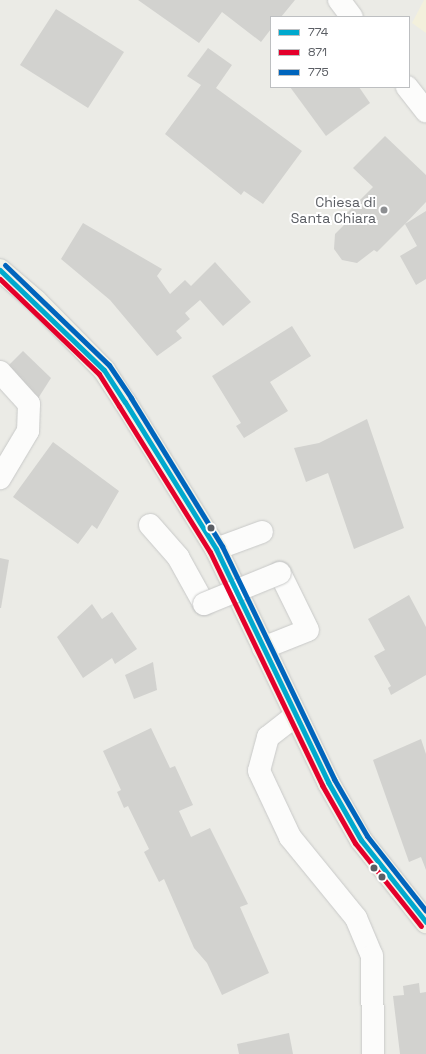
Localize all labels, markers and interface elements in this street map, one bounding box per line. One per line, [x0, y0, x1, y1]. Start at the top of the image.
legend [270, 16, 410, 88]
text: 774 [308, 24, 328, 40]
text: 871 [308, 44, 327, 60]
text: 775 [308, 64, 329, 80]
place label: Chiesa di Santa Chiara [291, 194, 376, 226]
marker: Chiesa di Santa Chiara [379, 205, 389, 215]
unlabelled marker [206, 523, 216, 533]
unlabelled marker [369, 863, 379, 873]
unlabelled marker [377, 872, 387, 882]

